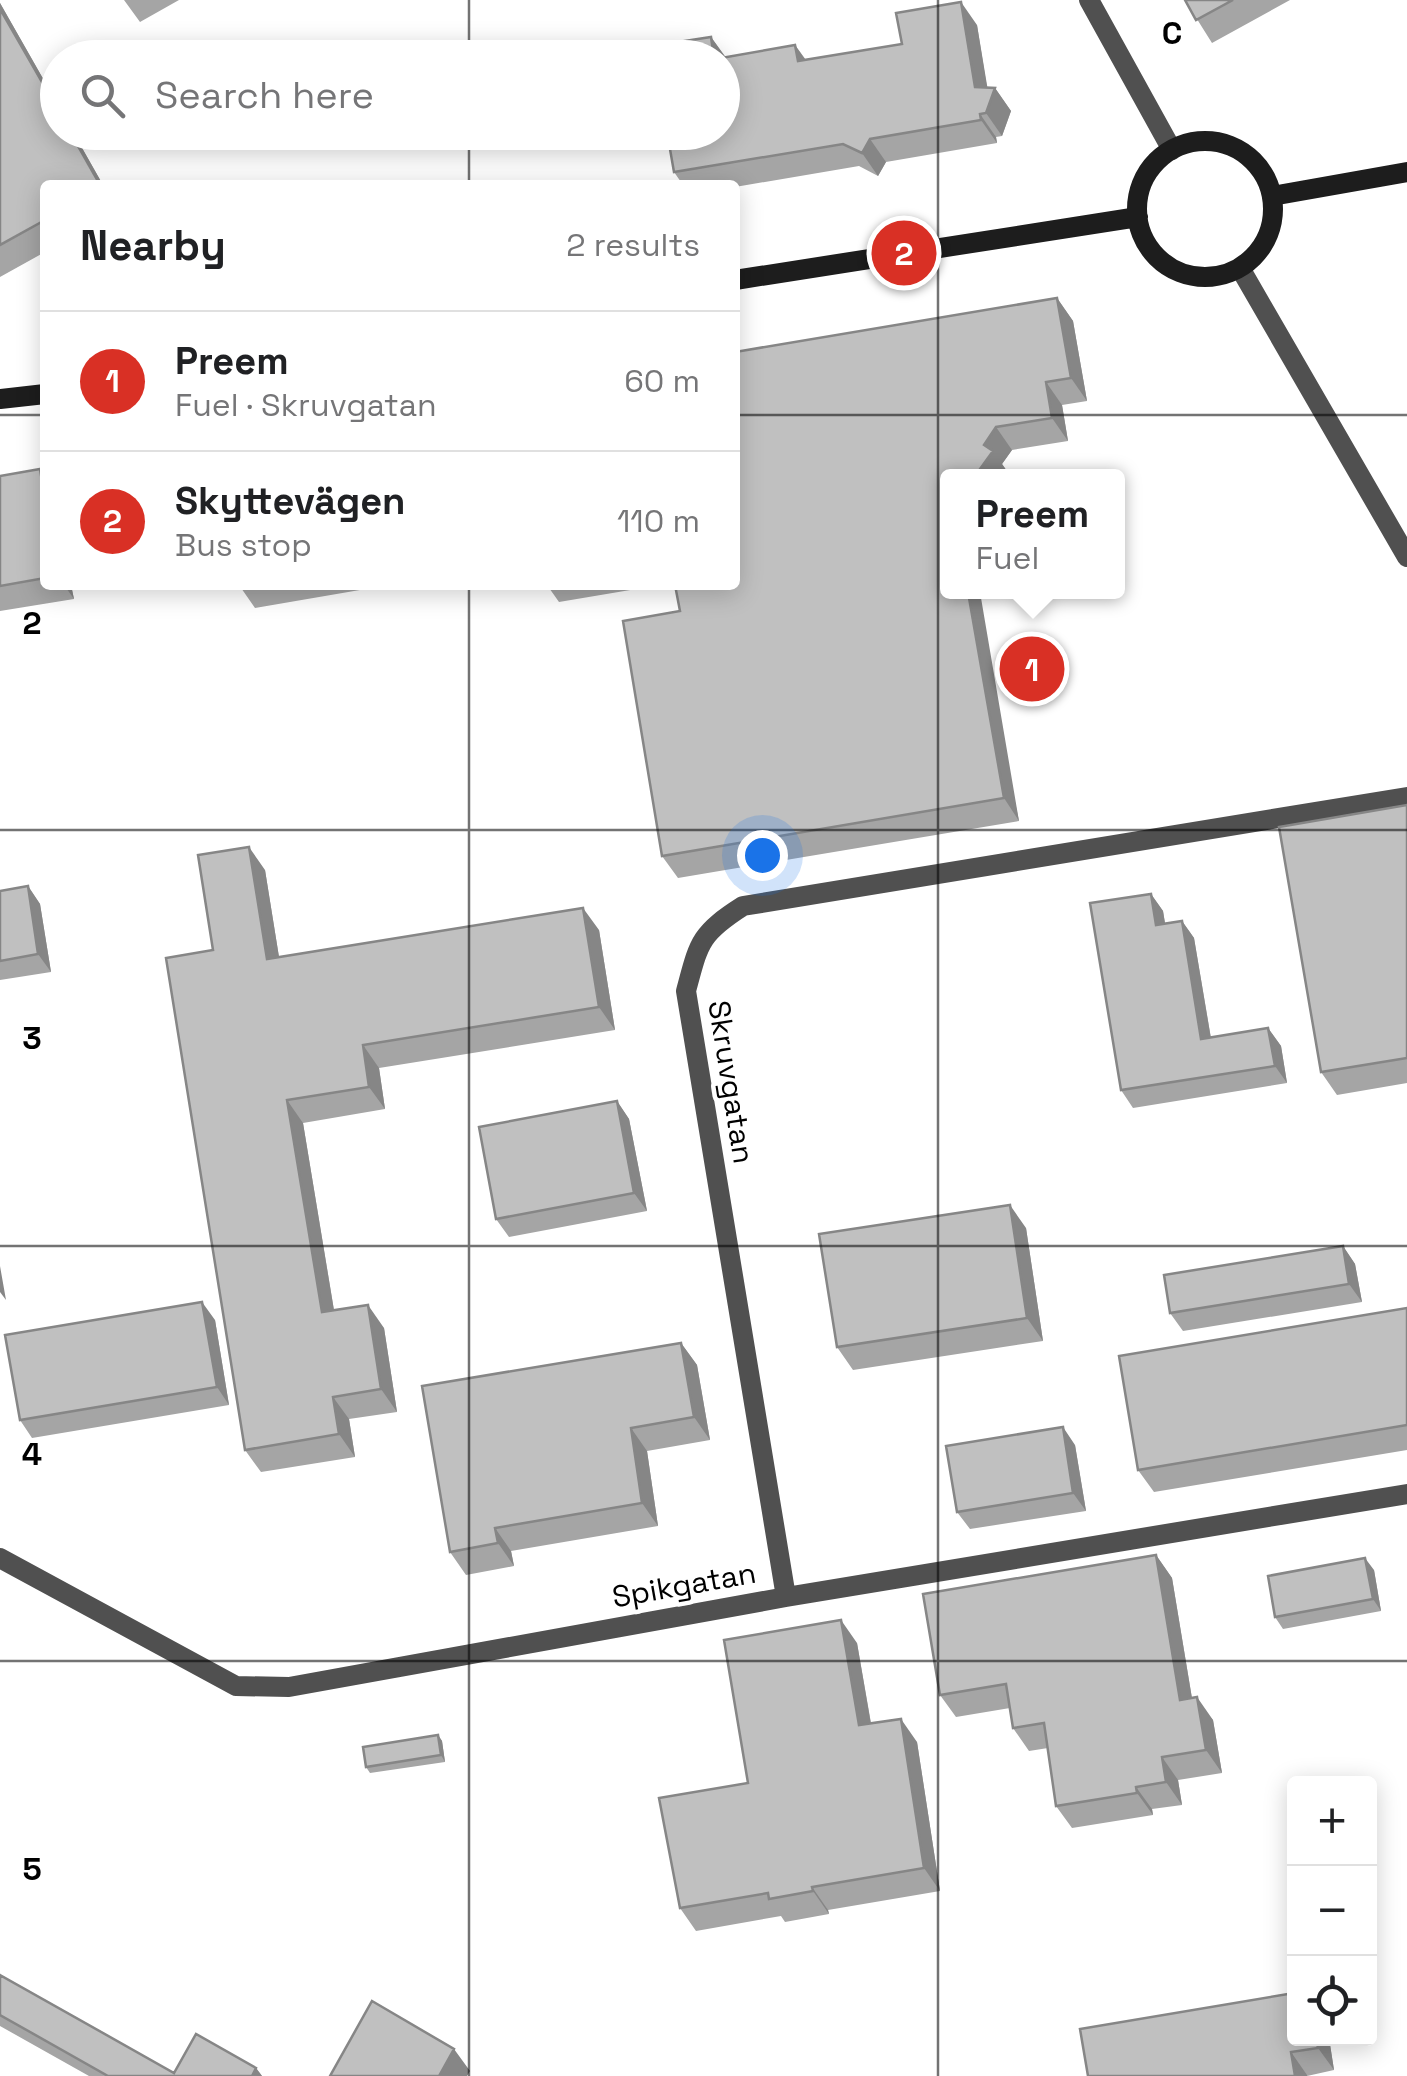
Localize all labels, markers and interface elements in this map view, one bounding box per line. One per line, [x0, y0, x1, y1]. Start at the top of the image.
text: C [1162, 13, 1182, 53]
search box [40, 40, 740, 150]
icon: search [75, 68, 130, 123]
text: Search here [155, 71, 374, 119]
pin: 2 [872, 216, 936, 290]
text: Nearby [80, 219, 226, 272]
text: 2 results [566, 225, 700, 265]
text: Preem [175, 337, 289, 385]
text: 1 [105, 361, 120, 401]
text: 60 m [624, 361, 700, 401]
text: Fuel · Skruvgatan [175, 385, 437, 425]
popup [940, 469, 1125, 599]
text: Skyttevägen [175, 477, 406, 525]
text: Preem [976, 490, 1089, 538]
text: 2 [103, 501, 122, 541]
text: 110 m [617, 501, 700, 541]
text: Bus stop [175, 525, 312, 565]
text: Fuel [976, 538, 1039, 578]
text: 2 [22, 603, 42, 643]
pin: 1 [1000, 632, 1064, 706]
your location [737, 830, 788, 881]
street label: Skruvgatan [699, 998, 764, 1166]
text: 3 [22, 1018, 42, 1058]
text: 4 [22, 1434, 42, 1474]
street label: Spikgatan [609, 1553, 759, 1616]
map controls [1287, 1776, 1377, 2046]
button: + [1287, 1776, 1377, 1866]
text: 5 [22, 1849, 42, 1889]
button: − [1287, 1866, 1377, 1956]
button: locate [1287, 1956, 1377, 2046]

